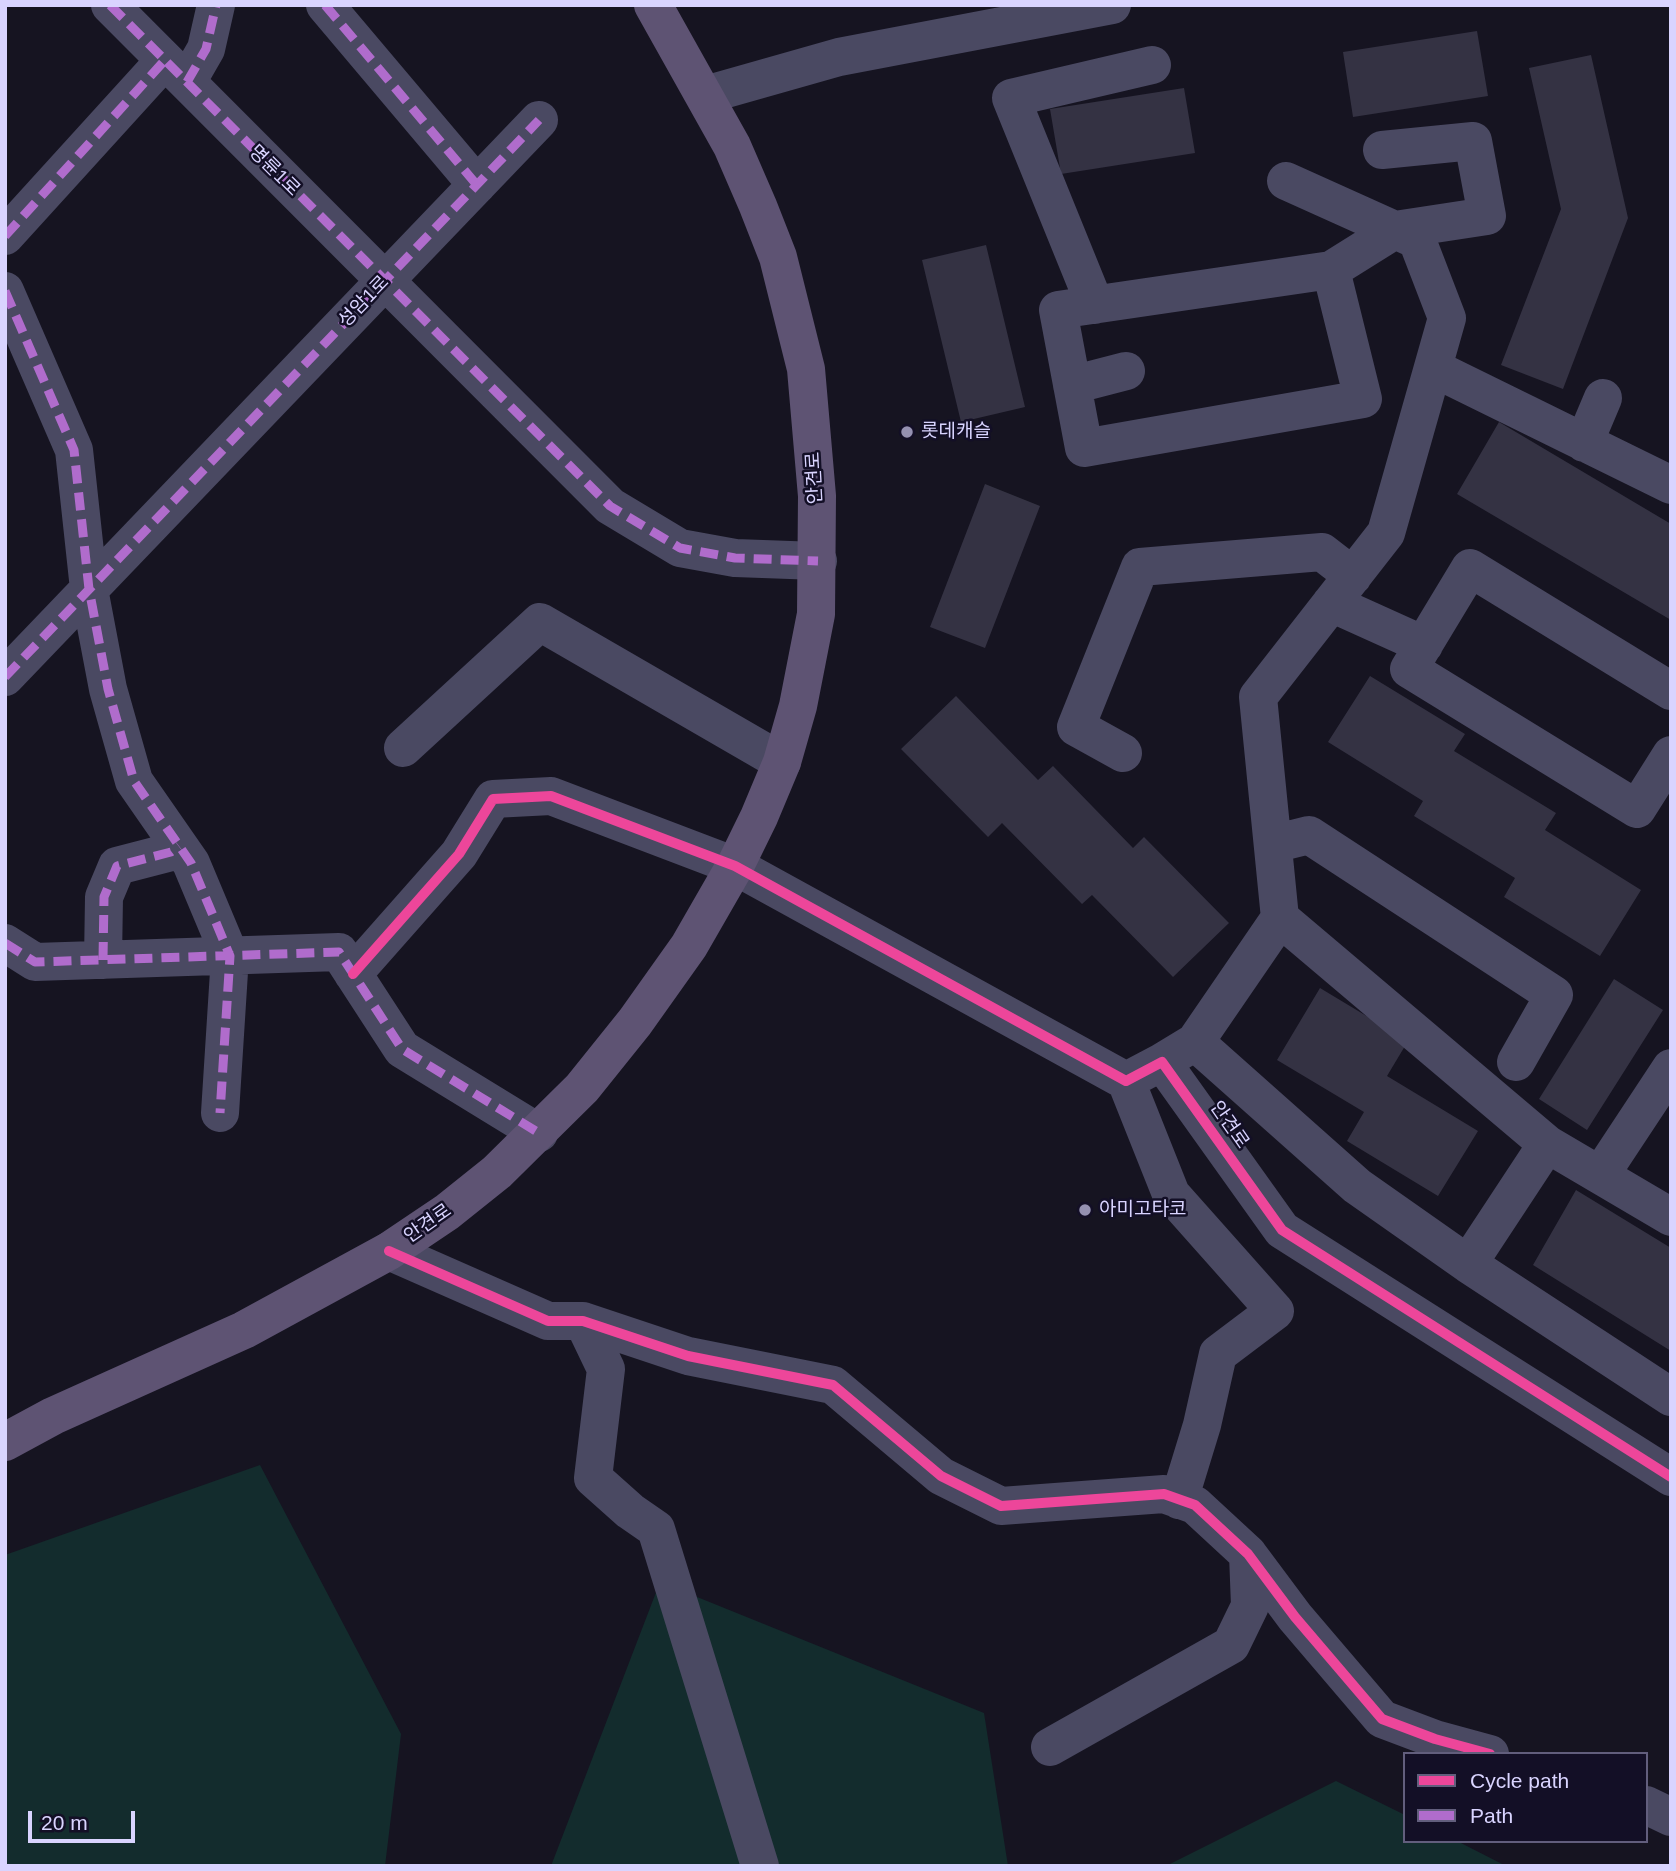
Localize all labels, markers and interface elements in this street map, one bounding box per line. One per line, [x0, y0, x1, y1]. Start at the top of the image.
street label: 명륜1로 [244, 141, 304, 201]
street label: 성암1로 [334, 271, 394, 333]
place label: 롯데캐슬 [921, 421, 991, 443]
marker: 롯데캐슬 [899, 424, 915, 440]
street label: 안견로 [802, 451, 828, 505]
street label: 안견로 [1205, 1097, 1253, 1153]
place label: 아미고타코 [1099, 1199, 1186, 1221]
street label: 안견로 [400, 1200, 456, 1248]
marker: 아미고타코 [1077, 1202, 1093, 1218]
legend [1403, 1752, 1648, 1843]
text: Cycle path [1470, 1769, 1569, 1792]
scale bar [32, 1798, 138, 1842]
text: Path [1470, 1804, 1513, 1827]
text: 20 m [41, 1811, 88, 1834]

